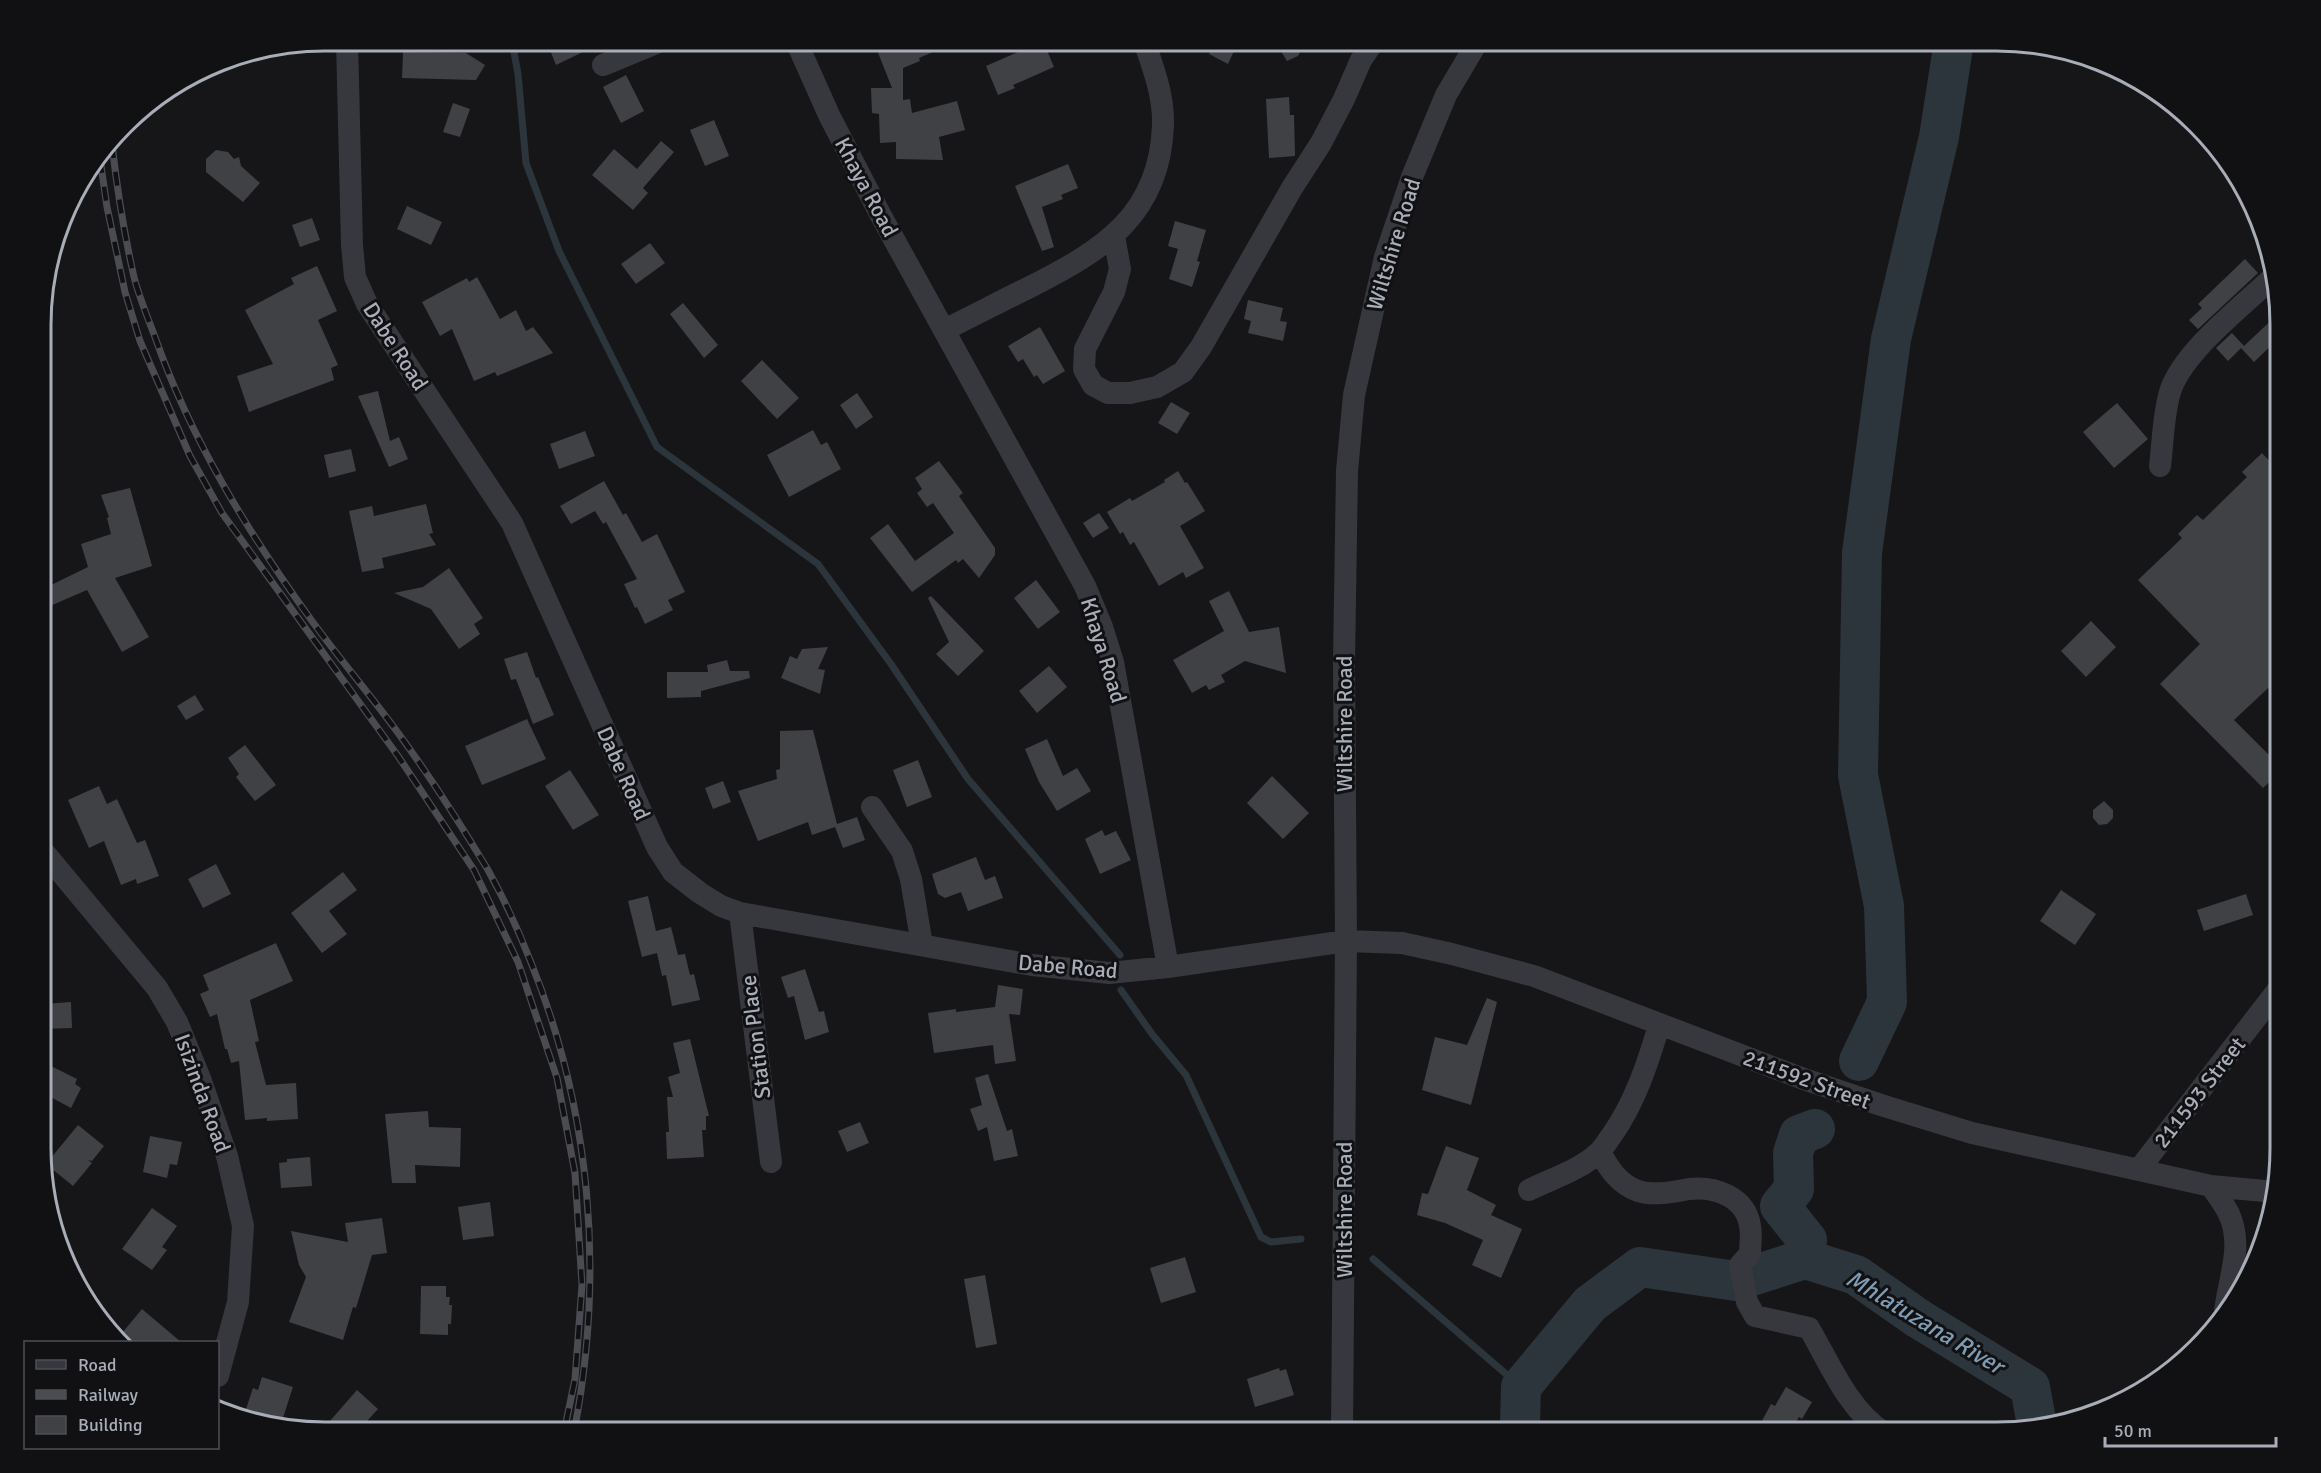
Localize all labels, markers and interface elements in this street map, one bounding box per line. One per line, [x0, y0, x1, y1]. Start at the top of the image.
street label: Khaya Road [829, 133, 904, 242]
street label: Wiltshire Road [1361, 175, 1426, 313]
street label: Dabe Road [357, 297, 434, 395]
street label: Khaya Road [1075, 594, 1132, 706]
street label: Wiltshire Road [1331, 656, 1358, 792]
street label: Dabe Road [591, 722, 656, 824]
street label: Dabe Road [1017, 949, 1119, 984]
street label: Station Place [735, 974, 776, 1100]
street label: Isizinda Road [169, 1030, 237, 1156]
street label: 211593 Street [2148, 1031, 2251, 1153]
street label: 211592 Street [1740, 1044, 1874, 1115]
street label: Wiltshire Road [1331, 1142, 1358, 1278]
water label: Mhlatuzana River [1841, 1263, 2012, 1382]
legend [24, 1341, 219, 1449]
text: Road [78, 1354, 117, 1376]
text: Railway [78, 1384, 139, 1406]
scale bar [2105, 1410, 2276, 1448]
text: Building [78, 1414, 142, 1436]
text: 50 m [2114, 1420, 2152, 1442]

